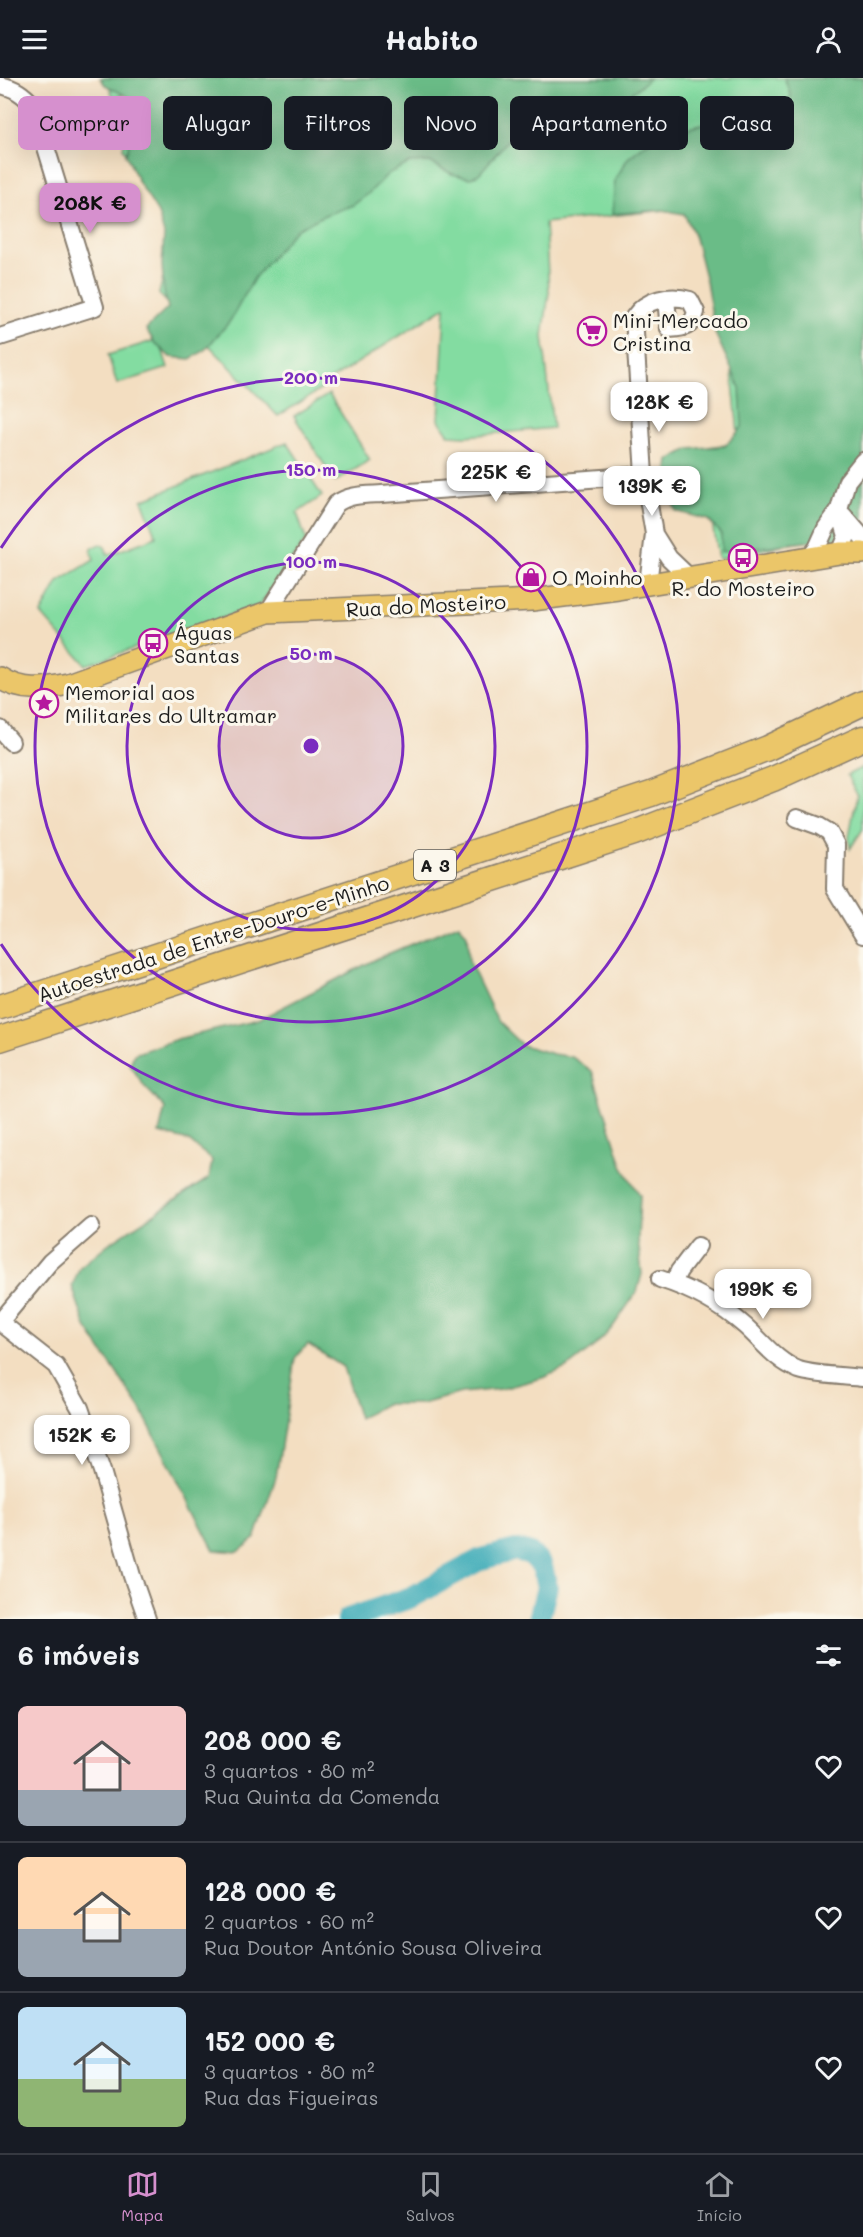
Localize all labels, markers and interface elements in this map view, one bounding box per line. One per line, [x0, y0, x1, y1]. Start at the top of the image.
text: Habito [385, 22, 478, 57]
icon: menu [18, 23, 51, 56]
icon: person [812, 23, 845, 56]
chip: Comprar [18, 96, 151, 150]
chip: Alugar [163, 96, 272, 150]
chip: Filtros [284, 96, 392, 150]
chip: Novo [404, 96, 498, 150]
chip: Apartamento [510, 96, 688, 150]
chip: Casa [700, 96, 794, 150]
pin: 208K € [41, 183, 139, 234]
text: 208K € [53, 189, 127, 215]
place label: Mini-Mercado Cristina [613, 307, 748, 356]
supermarket icon: Mini-Mercado Cristina [576, 315, 608, 347]
text: 200 m [284, 365, 338, 389]
pin: 128K € [610, 382, 708, 433]
text: 128K € [624, 388, 694, 414]
pin: 225K € [447, 452, 545, 503]
text: 150 m [286, 457, 336, 481]
text: 225K € [461, 458, 531, 484]
pin: 139K € [603, 466, 701, 517]
text: 139K € [617, 472, 687, 498]
bus stop icon: R. do Mosteiro [727, 542, 759, 574]
text: 100 m [285, 549, 337, 573]
shop icon: O Moinho [515, 561, 547, 593]
place label: O Moinho [552, 564, 643, 590]
place label: R. do Mosteiro [672, 575, 815, 601]
street label: Rua do Mosteiro [345, 588, 507, 622]
place label: Águas Santas [174, 619, 240, 668]
bus stop icon: Águas Santas [137, 627, 169, 659]
text: 50 m [290, 641, 332, 665]
place label: Memorial aos Militares do Ultramar [65, 679, 277, 728]
place icon: Memorial aos Militares do Ultramar [28, 687, 60, 719]
centre of rings [301, 736, 321, 756]
road number: A 3 [414, 850, 456, 880]
street label: Autoestrada de Entre-Douro-e-Minho [34, 869, 392, 1007]
pin: 199K € [714, 1269, 812, 1320]
text: 199K € [728, 1275, 798, 1301]
pin: 152K € [33, 1415, 131, 1466]
text: 152K € [48, 1421, 116, 1447]
text: 6 imóveis [18, 1638, 140, 1672]
icon: filters [812, 1639, 845, 1672]
text: 208 000 € [204, 1723, 341, 1757]
icon: home [66, 1730, 138, 1802]
icon: heart [812, 1750, 845, 1783]
text: 3 quartos · 80 m² [204, 1757, 375, 1783]
text: Rua Quinta da Comenda [204, 1783, 440, 1809]
text: 128 000 € [204, 1874, 336, 1908]
icon: home [66, 1881, 138, 1953]
icon: heart [812, 1901, 845, 1934]
text: 2 quartos · 60 m² [204, 1908, 374, 1934]
text: Rua Doutor António Sousa Oliveira [204, 1934, 543, 1960]
text: 152 000 € [204, 2024, 335, 2058]
icon: home [66, 2031, 138, 2103]
icon: heart [812, 2051, 845, 2084]
text: 3 quartos · 80 m² [204, 2058, 375, 2084]
text: Rua das Figueiras [204, 2084, 378, 2110]
tab: Mapa [121, 2168, 164, 2225]
tab: Salvos [406, 2168, 455, 2225]
tab: Início [697, 2168, 742, 2225]

